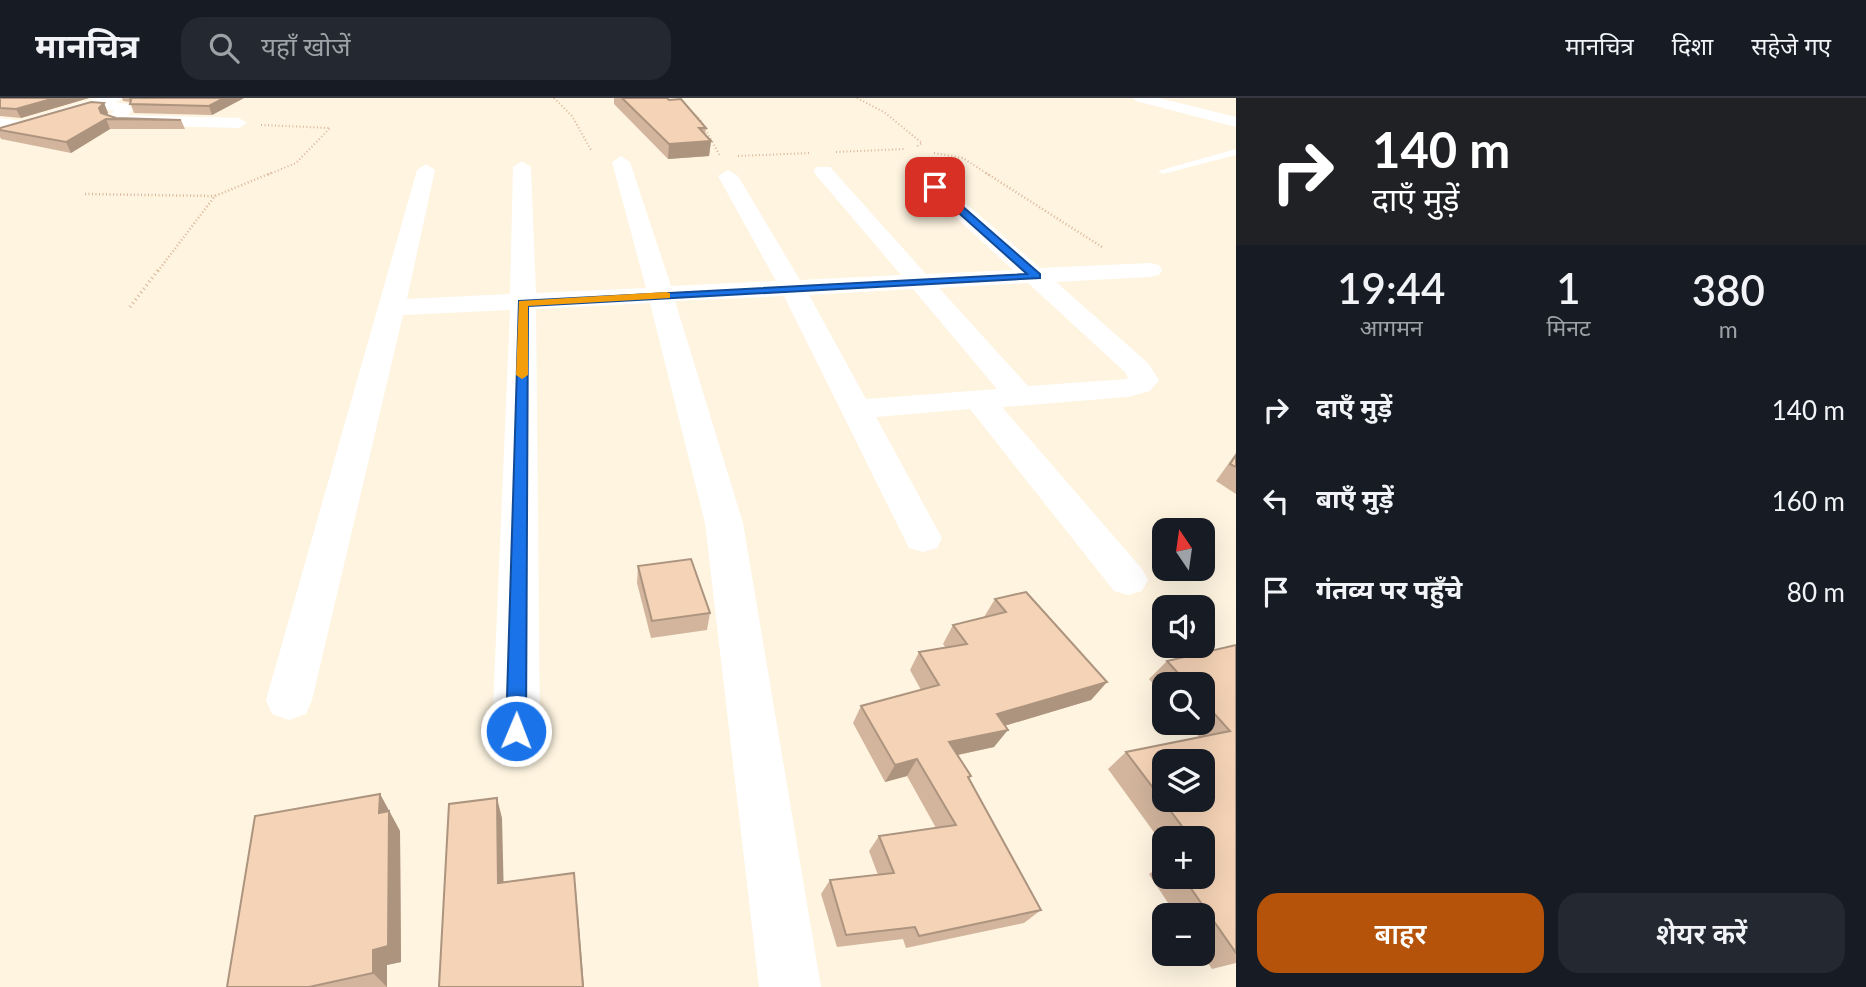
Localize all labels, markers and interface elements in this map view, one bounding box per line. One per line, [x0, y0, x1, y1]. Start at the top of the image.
search box [181, 17, 671, 80]
text: मानचित्र [35, 25, 139, 65]
icon: search [205, 29, 243, 67]
text: यहाँ खोजें [261, 30, 351, 62]
text: मानचित्र [1565, 31, 1634, 60]
text: दिशा [1672, 31, 1713, 60]
text: सहेजे गए [1751, 31, 1831, 60]
text: 140 m [1372, 120, 1510, 178]
icon: right [1257, 126, 1348, 217]
pin [905, 157, 965, 217]
icon: arrive [916, 168, 954, 206]
text: दाएँ मुड़ें [1372, 179, 1459, 218]
text: 19:44 [1337, 263, 1445, 313]
text: 1 [1556, 263, 1581, 313]
text: 380 [1692, 265, 1765, 315]
text: आगमन [1360, 313, 1423, 341]
text: मिनट [1546, 313, 1591, 341]
text: m [1719, 315, 1738, 343]
icon: right [1257, 391, 1295, 429]
text: दाएँ मुड़ें [1316, 391, 1392, 423]
text: 140 m [1772, 394, 1845, 426]
icon: left [1257, 482, 1295, 520]
text: बाएँ मुड़ें [1316, 482, 1394, 514]
text: 160 m [1772, 485, 1845, 517]
north arrow [1152, 518, 1214, 581]
map controls [1152, 518, 1215, 966]
icon: arrive [1257, 573, 1295, 611]
text: गंतव्य पर पहुँचे [1316, 573, 1462, 605]
text: 80 m [1787, 576, 1845, 608]
button: sound [1152, 595, 1215, 658]
button: search [1152, 672, 1215, 735]
position arrow [479, 694, 553, 768]
button: layers [1152, 749, 1215, 812]
button: + [1152, 826, 1215, 889]
button: बाहर [1257, 893, 1544, 973]
button: शेयर करें [1558, 893, 1845, 973]
button: − [1152, 903, 1215, 966]

